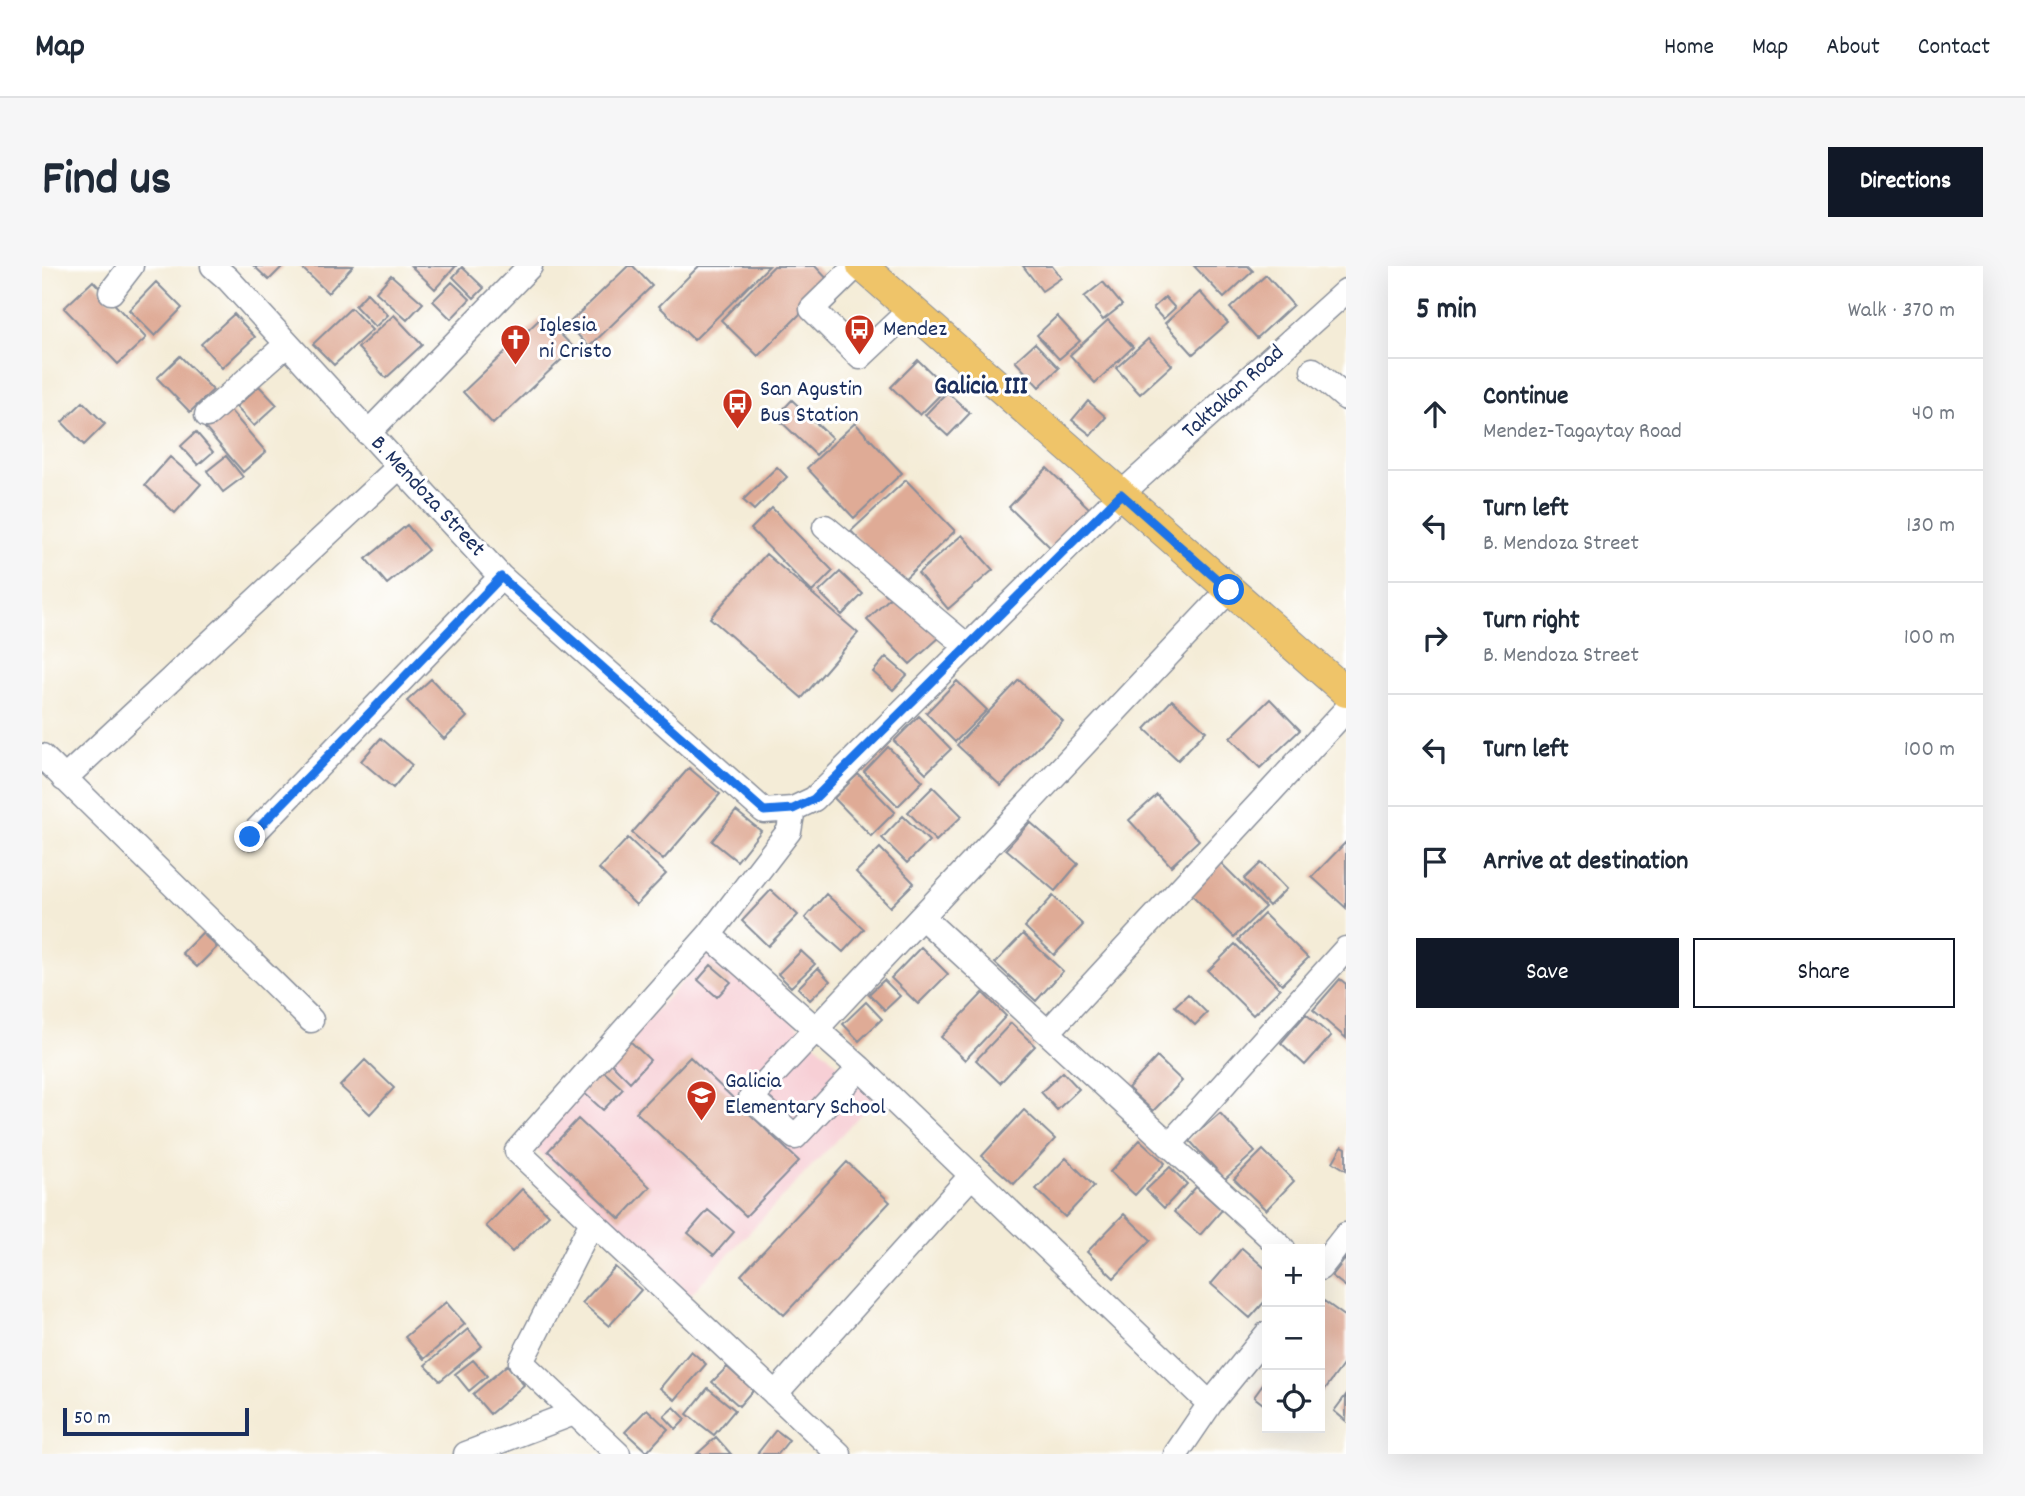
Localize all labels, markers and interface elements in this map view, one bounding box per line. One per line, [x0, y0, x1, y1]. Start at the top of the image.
text: Map [35, 25, 85, 72]
text: Home [1664, 31, 1714, 65]
text: Map [1752, 31, 1788, 65]
text: About [1826, 31, 1880, 65]
text: Contact [1918, 31, 1990, 65]
text: Find us [42, 147, 171, 217]
button: Directions [1828, 147, 1983, 217]
text: 5 min [1416, 290, 1477, 333]
text: Walk · 370 m [1848, 295, 1955, 328]
place label: Iglesia ni Cristo [539, 310, 612, 369]
bus stop icon: Mendez [843, 313, 877, 357]
place label: Mendez [883, 314, 947, 347]
church icon: Iglesia ni Cristo [499, 322, 533, 366]
street label: Taktakan Road [1175, 338, 1293, 448]
district label: Galicia III [934, 369, 1029, 406]
place label: San Agustin Bus Station [760, 374, 862, 433]
text: Continue [1483, 379, 1568, 416]
bus stop icon: San Agustin Bus Station [720, 386, 754, 430]
icon: ahead [1416, 395, 1454, 433]
text: 40 m [1912, 398, 1955, 431]
text: Mendez-Tagaytay Road [1483, 416, 1682, 449]
street label: B. Mendoza Street [362, 429, 492, 565]
text: Turn left [1483, 491, 1569, 528]
icon: left [1416, 507, 1454, 545]
text: 130 m [1906, 510, 1955, 543]
text: B. Mendoza Street [1483, 528, 1639, 561]
route start [1213, 574, 1244, 605]
text: Turn right [1483, 603, 1580, 640]
icon: right [1416, 619, 1454, 657]
text: 100 m [1904, 622, 1955, 655]
text: B. Mendoza Street [1483, 640, 1639, 673]
icon: left [1416, 731, 1454, 769]
text: Turn left [1483, 732, 1569, 769]
text: 100 m [1904, 734, 1955, 767]
route end [234, 821, 265, 852]
icon: arrive [1416, 843, 1454, 881]
text: Arrive at destination [1483, 844, 1688, 881]
button: Save [1416, 938, 1679, 1008]
button: Share [1693, 938, 1955, 1008]
place label: Galicia Elementary School [725, 1066, 886, 1125]
school or university icon: Galicia Elementary School [685, 1078, 719, 1122]
map controls [1262, 1244, 1325, 1433]
button: + [1262, 1244, 1325, 1307]
button: − [1262, 1307, 1325, 1370]
button: locate [1262, 1370, 1325, 1433]
scale bar [63, 1405, 248, 1437]
text: 50 m [74, 1406, 111, 1433]

